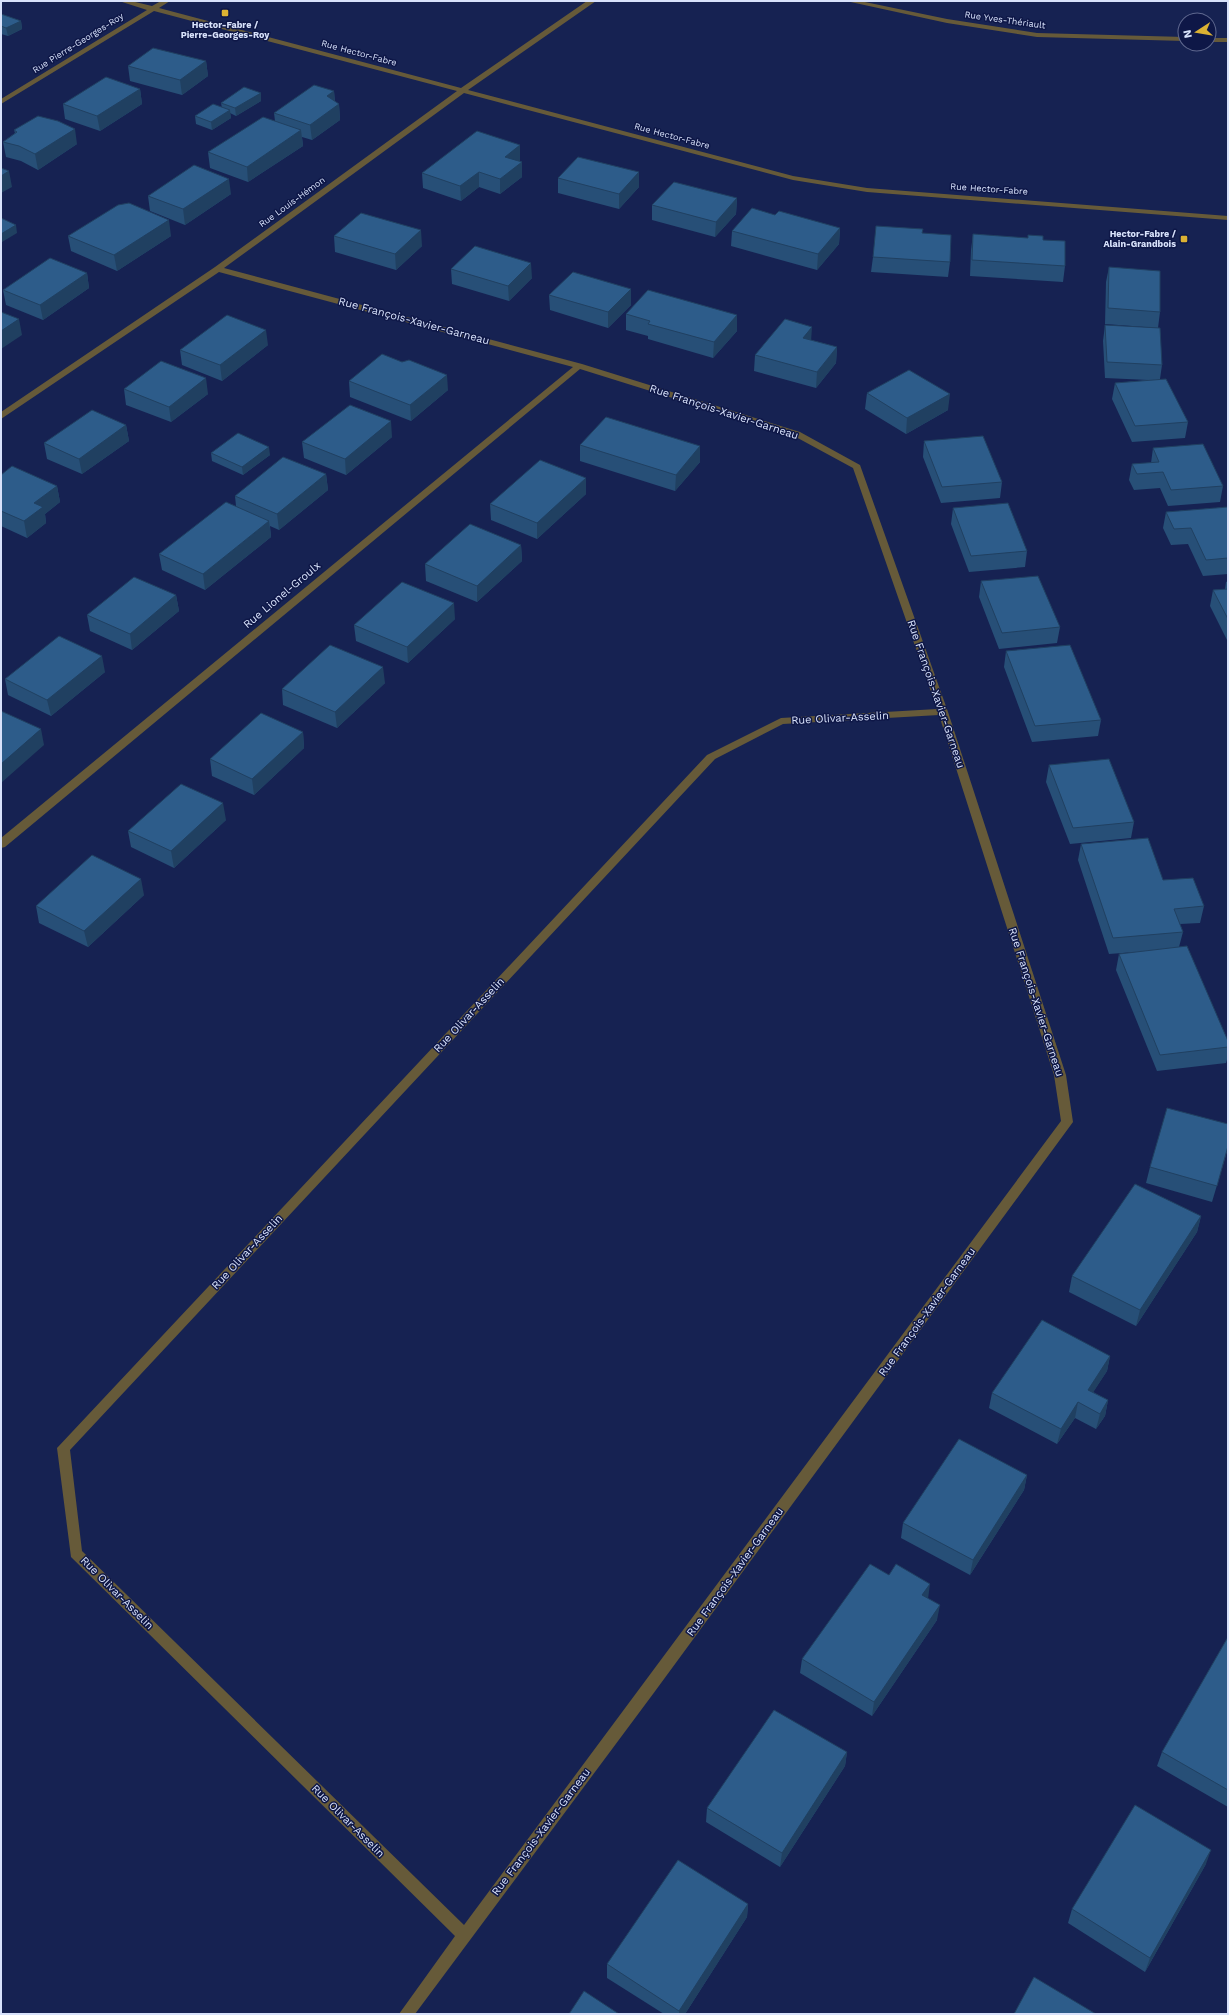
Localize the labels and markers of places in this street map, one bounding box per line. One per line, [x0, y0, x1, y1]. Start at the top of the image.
marker: Hector-Fabre / Pierre-Georges-Roy [220, 8, 230, 18]
place label: Hector-Fabre / Pierre-Georges-Roy [181, 20, 270, 40]
place label: Hector-Fabre / Alain-Grandbois [1104, 229, 1177, 249]
marker: Hector-Fabre / Alain-Grandbois [1179, 234, 1189, 244]

